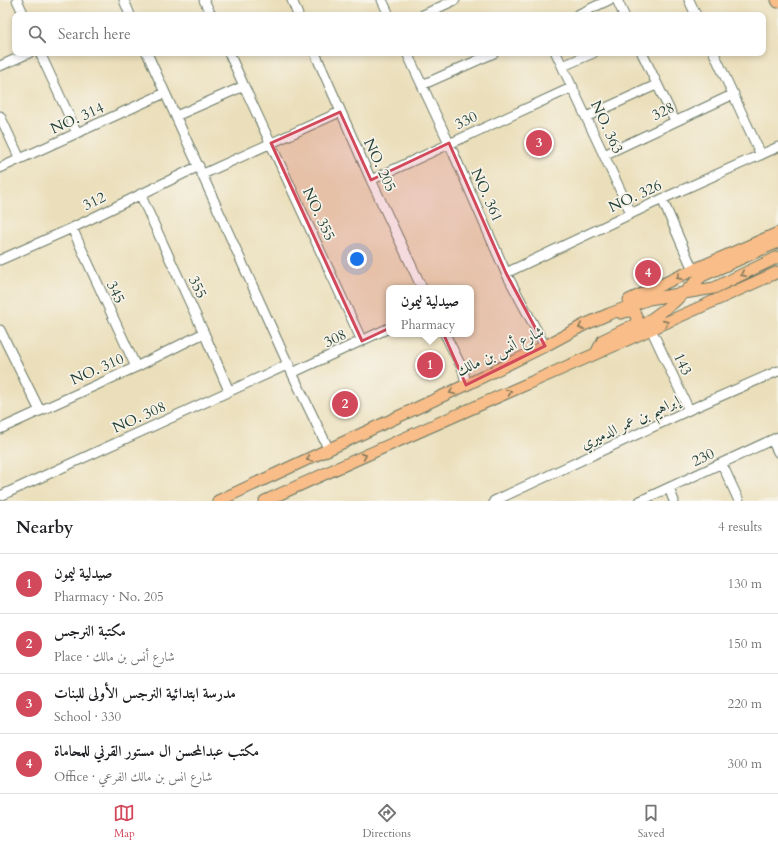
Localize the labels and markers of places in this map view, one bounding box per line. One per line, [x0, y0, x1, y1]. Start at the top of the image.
pin: 3 [526, 128, 552, 158]
pin: 4 [635, 258, 661, 288]
pin: 1 [417, 350, 443, 380]
pin: 2 [332, 389, 358, 419]

